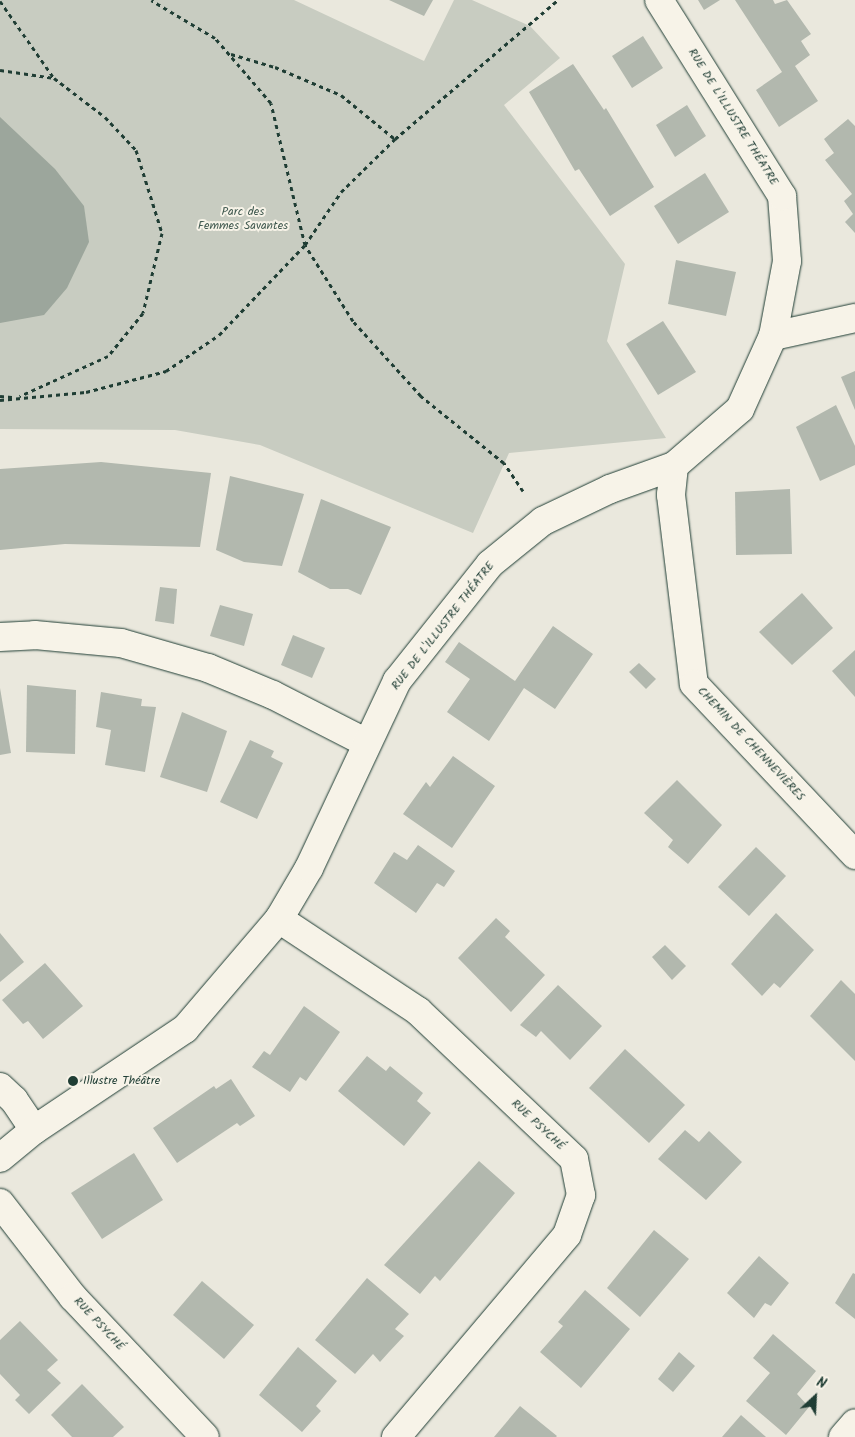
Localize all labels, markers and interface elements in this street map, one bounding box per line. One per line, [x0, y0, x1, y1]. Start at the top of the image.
street label: RUE DE L'ILLUSTRE THÉATRE [685, 46, 781, 188]
park label: Parc des Femmes Savantes [198, 205, 288, 233]
street label: RUE DE L'ILLUSTRE THÉATRE [388, 559, 498, 693]
street label: CHEMIN DE CHENNEVIÈRES [694, 684, 808, 804]
place label: Illustre Théâtre [83, 1074, 160, 1088]
marker: Illustre Théâtre [67, 1075, 79, 1087]
street label: RUE PSYCHÉ [508, 1097, 568, 1153]
street label: RUE PSYCHÉ [71, 1294, 127, 1354]
north arrow [790, 1372, 840, 1422]
text: N [813, 1372, 830, 1395]

